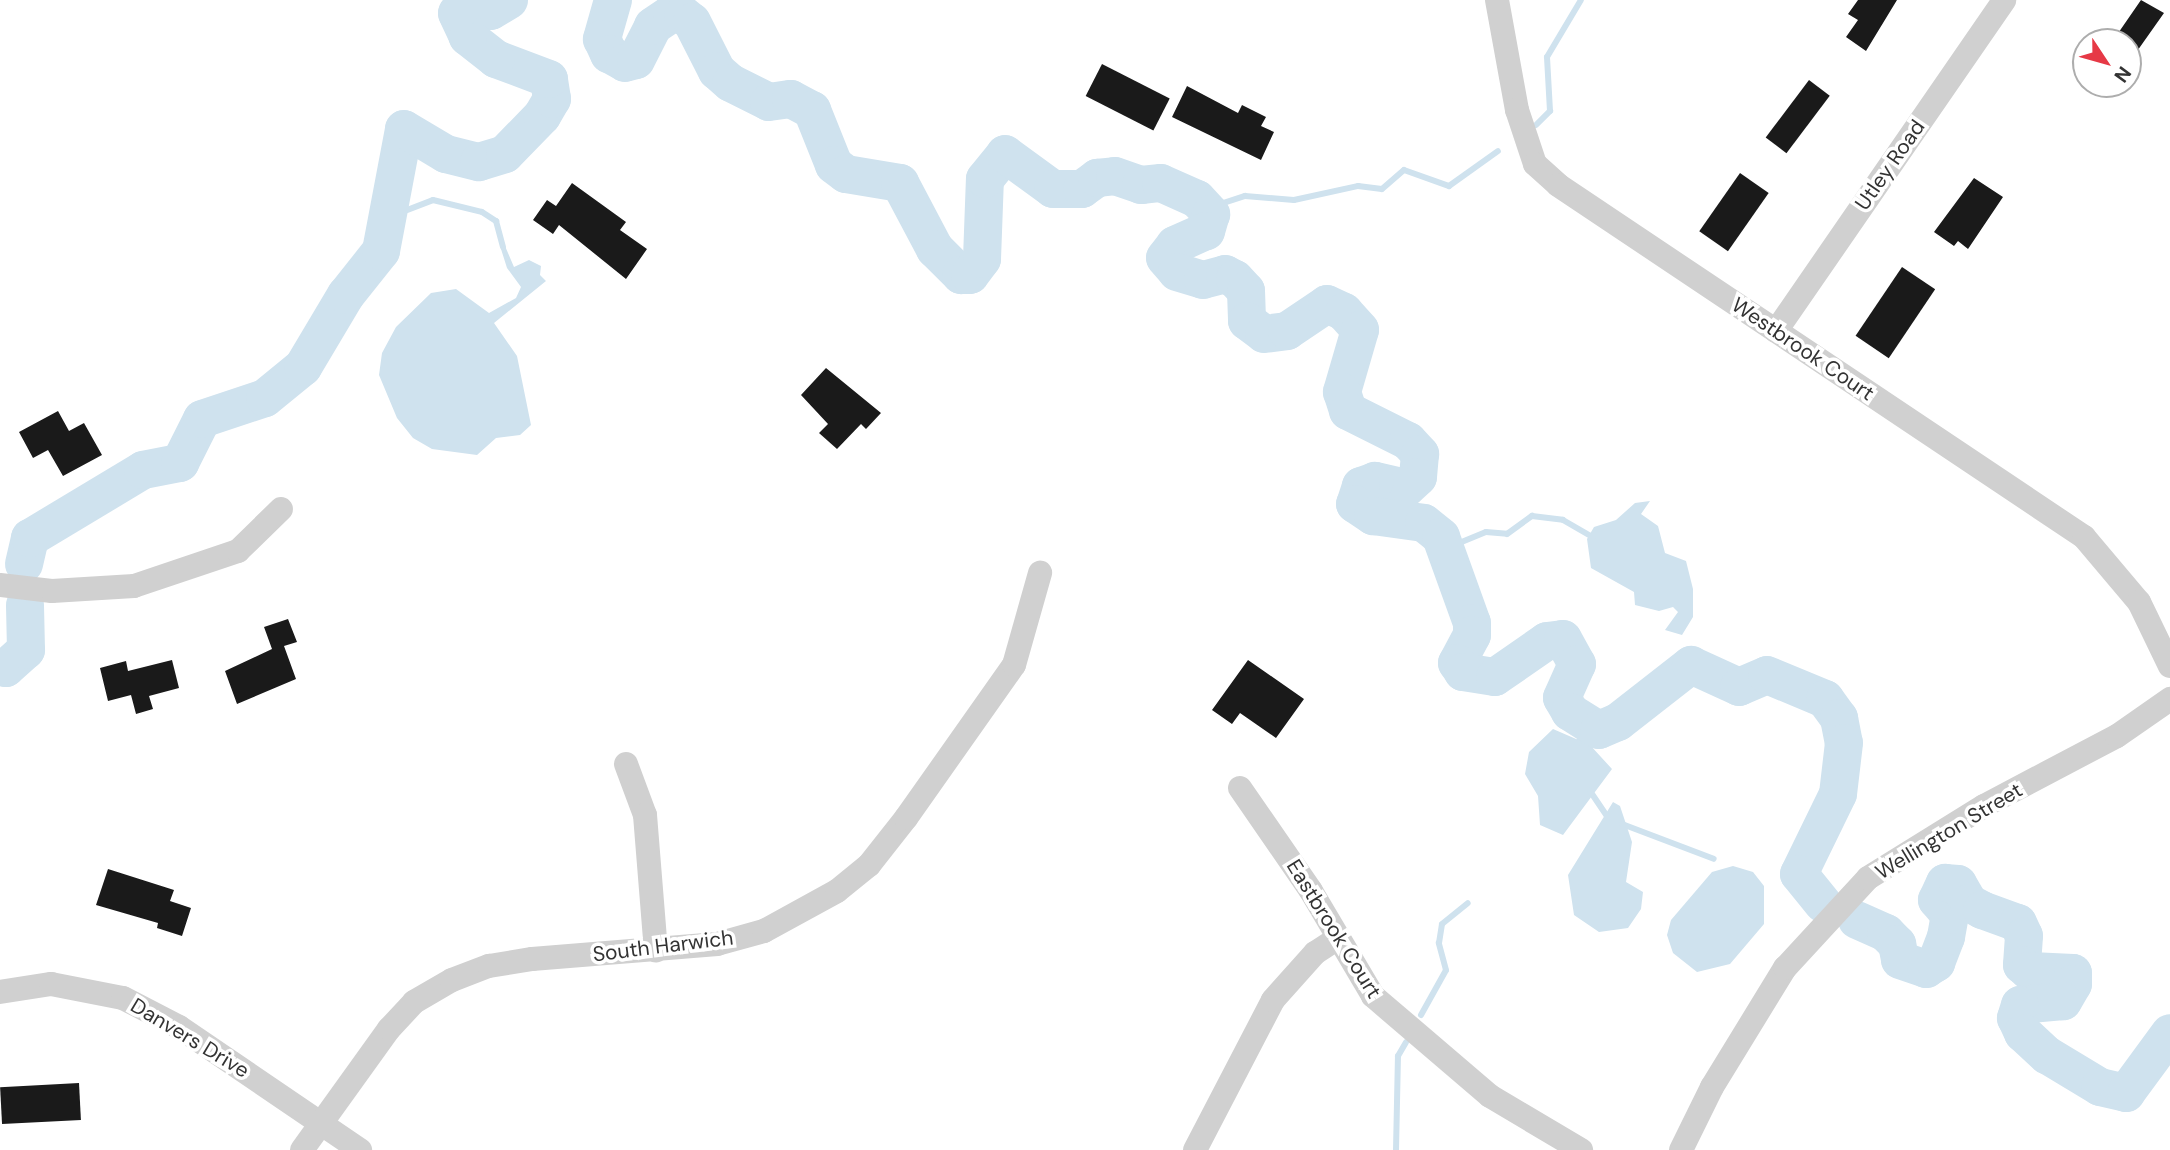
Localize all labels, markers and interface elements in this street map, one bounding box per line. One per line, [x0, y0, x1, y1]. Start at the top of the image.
north arrow [2072, 28, 2142, 98]
text: N [2109, 62, 2137, 87]
street label: Utley Road [1850, 115, 1930, 215]
street label: Westbrook Court [1727, 292, 1879, 406]
street label: Wellington Street [1871, 777, 2027, 885]
street label: Eastbrook Court [1281, 855, 1387, 1003]
street label: South Harwich [591, 925, 735, 967]
street label: Danvers Drive [126, 993, 254, 1083]

